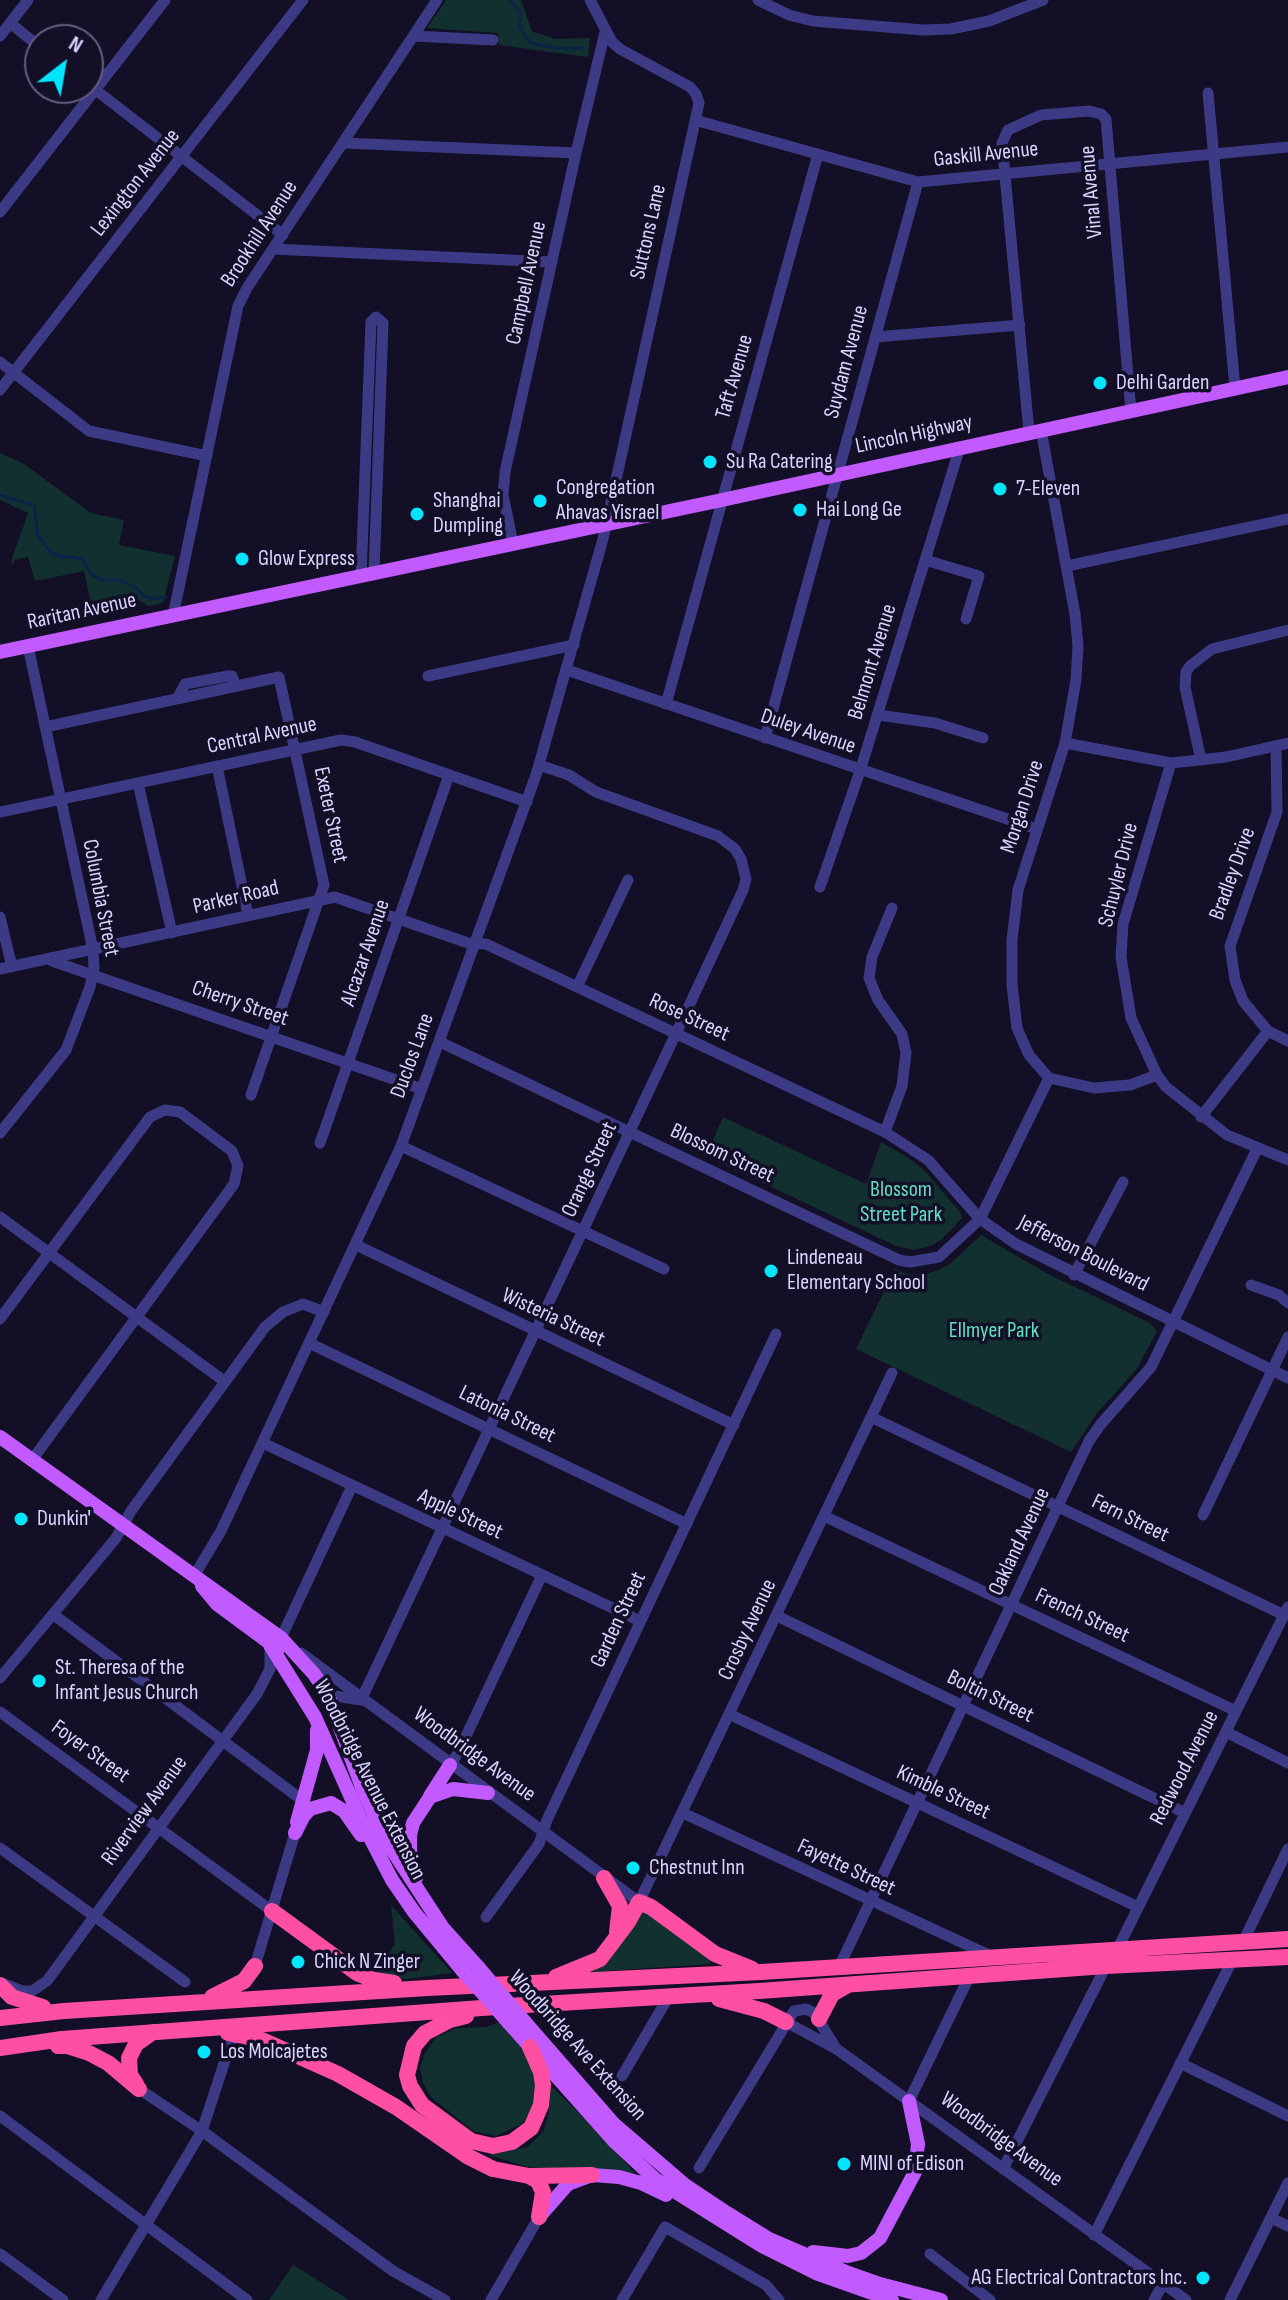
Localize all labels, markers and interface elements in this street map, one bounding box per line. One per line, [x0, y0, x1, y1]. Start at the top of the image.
north arrow [24, 24, 104, 104]
text: N [64, 30, 88, 59]
street label: Lexington Avenue [86, 124, 186, 242]
street label: Gaskill Avenue [932, 136, 1040, 174]
street label: Vinal Avenue [1075, 144, 1109, 240]
street label: Brookhill Avenue [216, 176, 304, 292]
street label: Suttons Lane [625, 182, 673, 282]
street label: Campbell Avenue [501, 219, 553, 347]
street label: Suydam Avenue [819, 303, 875, 421]
street label: Taft Avenue [710, 332, 760, 422]
place label: Delhi Garden [1116, 370, 1209, 396]
marker: Delhi Garden [1091, 374, 1109, 392]
street label: Lincoln Highway [853, 410, 975, 460]
place label: Su Ra Catering [726, 449, 833, 475]
marker: Su Ra Catering [701, 453, 719, 471]
place label: Congregation Ahavas Yisrael [556, 475, 659, 526]
place label: 7-Eleven [1016, 476, 1080, 502]
marker: 7-Eleven [991, 480, 1009, 498]
place label: Shanghai Dumpling [433, 488, 503, 540]
marker: Congregation Ahavas Yisrael [531, 492, 549, 510]
place label: Hai Long Ge [816, 497, 902, 523]
marker: Hai Long Ge [791, 501, 809, 519]
marker: Shanghai Dumpling [408, 505, 426, 523]
place label: Glow Express [258, 546, 355, 572]
marker: Glow Express [233, 550, 251, 568]
street label: Raritan Avenue [25, 588, 139, 636]
street label: Belmont Avenue [843, 601, 903, 723]
street label: Duley Avenue [757, 703, 859, 761]
street label: Central Avenue [205, 712, 319, 760]
street label: Morgan Drive [996, 757, 1050, 857]
street label: Exeter Street [307, 765, 353, 865]
street label: Schuyler Drive [1093, 820, 1145, 930]
street label: Bradley Drive [1204, 824, 1262, 924]
street label: Columbia Street [76, 837, 124, 959]
street label: Parker Road [191, 875, 281, 921]
street label: Alcazar Avenue [335, 896, 397, 1010]
street label: Cherry Street [188, 975, 292, 1033]
street label: Rose Street [645, 988, 733, 1048]
street label: Duclos Lane [385, 1010, 441, 1102]
street label: Orange Street [556, 1118, 624, 1222]
street label: Blossom Street [666, 1118, 778, 1190]
park label: Blossom Street Park [860, 1177, 942, 1228]
street label: Jefferson Boulevard [1013, 1210, 1153, 1298]
place label: Lindeneau Elementary School [787, 1245, 925, 1296]
marker: Lindeneau Elementary School [762, 1262, 780, 1280]
street label: Wisteria Street [497, 1283, 609, 1353]
park label: Ellmyer Park [949, 1318, 1039, 1344]
street label: Latonia Street [454, 1380, 560, 1450]
street label: Apple Street [413, 1484, 507, 1546]
street label: Oakland Avenue [984, 1484, 1056, 1600]
street label: Fern Street [1087, 1489, 1173, 1549]
place label: Dunkin' [37, 1506, 91, 1532]
marker: Dunkin' [12, 1510, 30, 1528]
street label: Garden Street [585, 1568, 653, 1672]
street label: Crosby Avenue [713, 1575, 783, 1685]
street label: French Street [1031, 1583, 1133, 1649]
place label: St. Theresa of the Infant Jesus Church [55, 1655, 199, 1706]
street label: Boltin Street [942, 1665, 1038, 1729]
marker: St. Theresa of the Infant Jesus Church [30, 1672, 48, 1690]
street label: Woodbridge Avenue Extension [307, 1676, 431, 1884]
street label: Woodbridge Avenue [408, 1702, 540, 1808]
street label: Redwood Avenue [1145, 1706, 1225, 1830]
street label: Foyer Street [46, 1715, 134, 1789]
street label: Riverview Avenue [96, 1751, 194, 1871]
street label: Kimble Street [892, 1760, 994, 1826]
street label: Fayette Street [793, 1834, 899, 1902]
place label: Chestnut Inn [649, 1855, 745, 1881]
marker: Chestnut Inn [624, 1859, 642, 1877]
place label: Chick N Zinger [314, 1949, 420, 1975]
marker: Chick N Zinger [289, 1953, 307, 1971]
street label: Woodbridge Ave Extension [502, 1965, 652, 2127]
place label: Los Molcajetes [220, 2039, 328, 2065]
marker: Los Molcajetes [195, 2043, 213, 2061]
street label: Woodbridge Avenue [935, 2087, 1067, 2193]
place label: MINI of Edison [860, 2151, 964, 2177]
marker: MINI of Edison [835, 2155, 853, 2173]
place label: AG Electrical Contractors Inc. [972, 2265, 1187, 2291]
marker: AG Electrical Contractors Inc. [1194, 2269, 1212, 2287]

